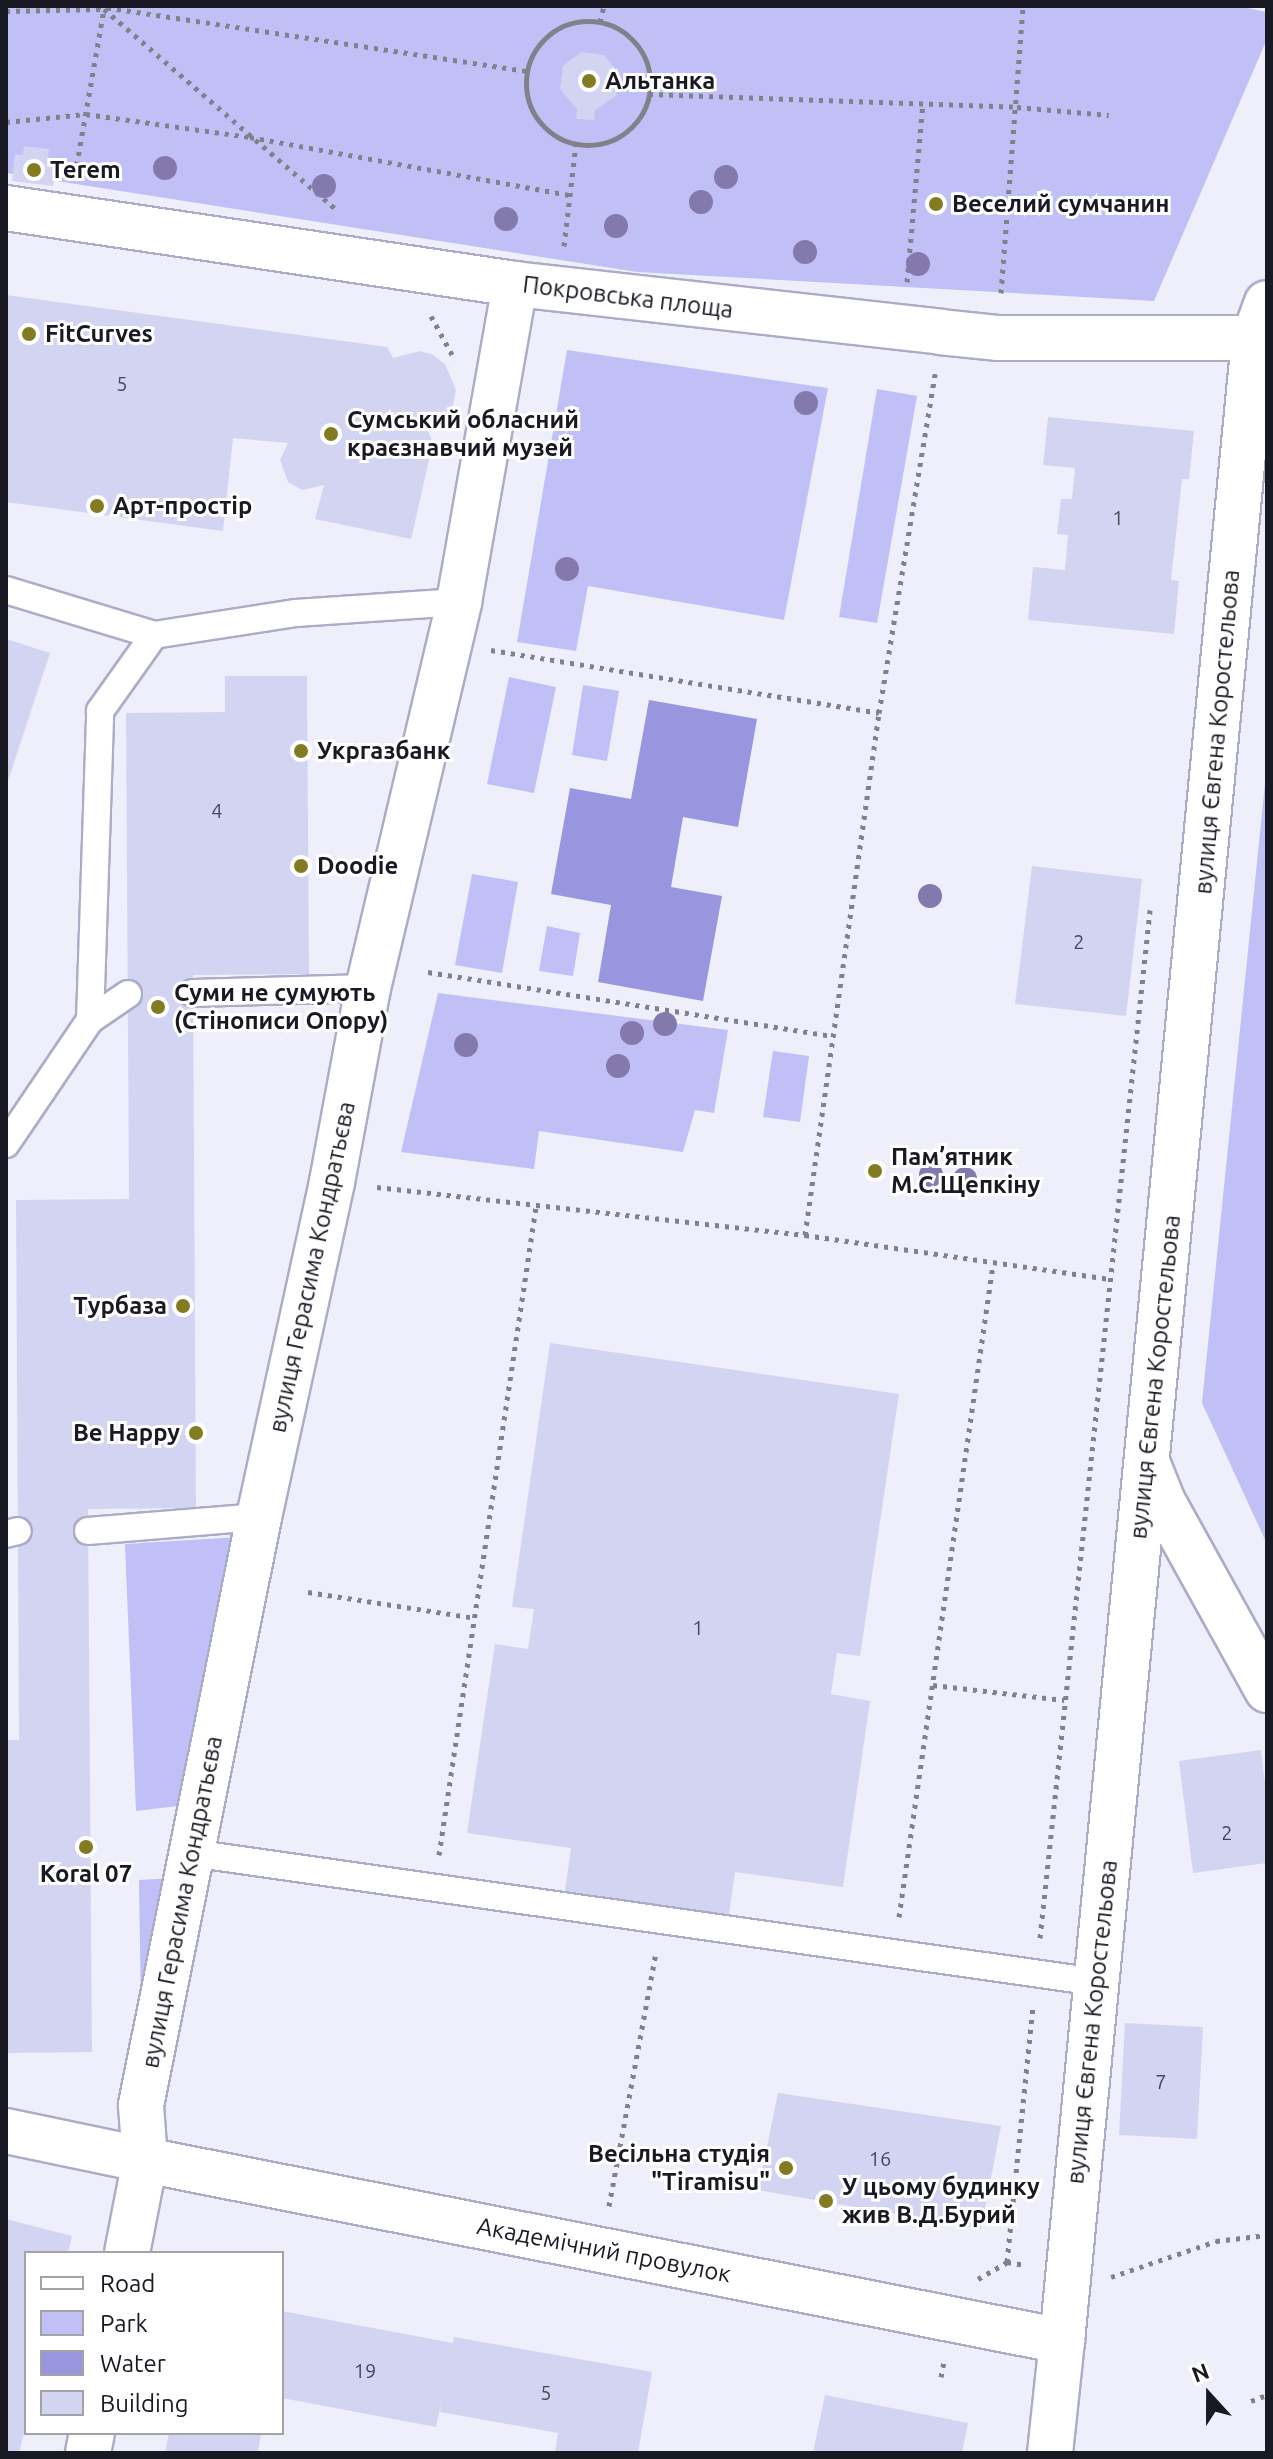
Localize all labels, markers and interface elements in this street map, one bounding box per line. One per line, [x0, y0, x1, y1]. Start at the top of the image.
place label: Альтанка [605, 67, 715, 95]
marker: Альтанка [580, 72, 598, 90]
place label: Terem [50, 156, 121, 184]
marker: Terem [25, 161, 43, 179]
place label: Веселий сумчанин [952, 190, 1169, 218]
marker: Веселий сумчанин [927, 195, 945, 213]
street label: Покровська площа [521, 270, 735, 324]
place label: FitCurves [45, 320, 153, 348]
marker: FitCurves [20, 325, 38, 343]
house number: 5 [116, 371, 128, 395]
place label: Сумський обласний краєзнавчий музей [347, 406, 579, 462]
marker: Сумський обласний краєзнавчий музей [322, 425, 340, 443]
place label: Арт-простір [113, 492, 252, 520]
marker: Арт-простір [88, 497, 106, 515]
house number: 1 [1112, 505, 1124, 529]
street label: вулиця Євгена Коростельова [1188, 568, 1246, 896]
place label: Укргазбанк [317, 737, 450, 765]
marker: Укргазбанк [292, 742, 310, 760]
house number: 4 [211, 798, 223, 822]
place label: Doodie [317, 852, 398, 880]
marker: Doodie [292, 857, 310, 875]
house number: 2 [1073, 929, 1085, 953]
place label: Суми не сумують (Стінописи Опору) [174, 979, 388, 1035]
marker: Суми не сумують (Стінописи Опору) [149, 998, 167, 1016]
street label: вулиця Герасима Кондратьєва [263, 1099, 361, 1435]
place label: Пам’ятник М.С.Щепкіну [891, 1143, 1040, 1199]
marker: Пам’ятник М.С.Щепкіну [866, 1162, 884, 1180]
street label: вулиця Євгена Коростельова [1124, 1213, 1186, 1541]
place label: Турбаза [73, 1292, 167, 1320]
marker: Турбаза [174, 1297, 192, 1315]
place label: Be Happy [73, 1419, 180, 1447]
marker: Be Happy [187, 1424, 205, 1442]
house number: 1 [692, 1615, 704, 1639]
street label: вулиця Герасима Кондратьєва [136, 1733, 228, 2071]
house number: 2 [1221, 1820, 1233, 1844]
marker: Koral 07 [77, 1838, 95, 1856]
street label: вулиця Євгена Коростельова [1061, 1858, 1123, 2186]
place label: Koral 07 [40, 1860, 132, 1888]
house number: 7 [1155, 2069, 1167, 2093]
place label: Весільна студія "Tiramisu" [588, 2140, 770, 2196]
house number: 16 [869, 2146, 891, 2170]
marker: Весільна студія "Tiramisu" [777, 2159, 795, 2177]
place label: У цьому будинку жив В.Д.Бурий [842, 2173, 1040, 2229]
marker: У цьому будинку жив В.Д.Бурий [817, 2192, 835, 2210]
street label: Академічний провулок [475, 2211, 733, 2289]
legend [24, 2251, 284, 2435]
text: Road [100, 2270, 155, 2297]
text: Park [100, 2310, 148, 2337]
text: Water [100, 2350, 166, 2377]
north arrow [1169, 2355, 1249, 2435]
house number: 19 [354, 2358, 376, 2382]
text: N [1188, 2358, 1212, 2387]
house number: 5 [540, 2380, 552, 2404]
text: Building [100, 2390, 188, 2417]

